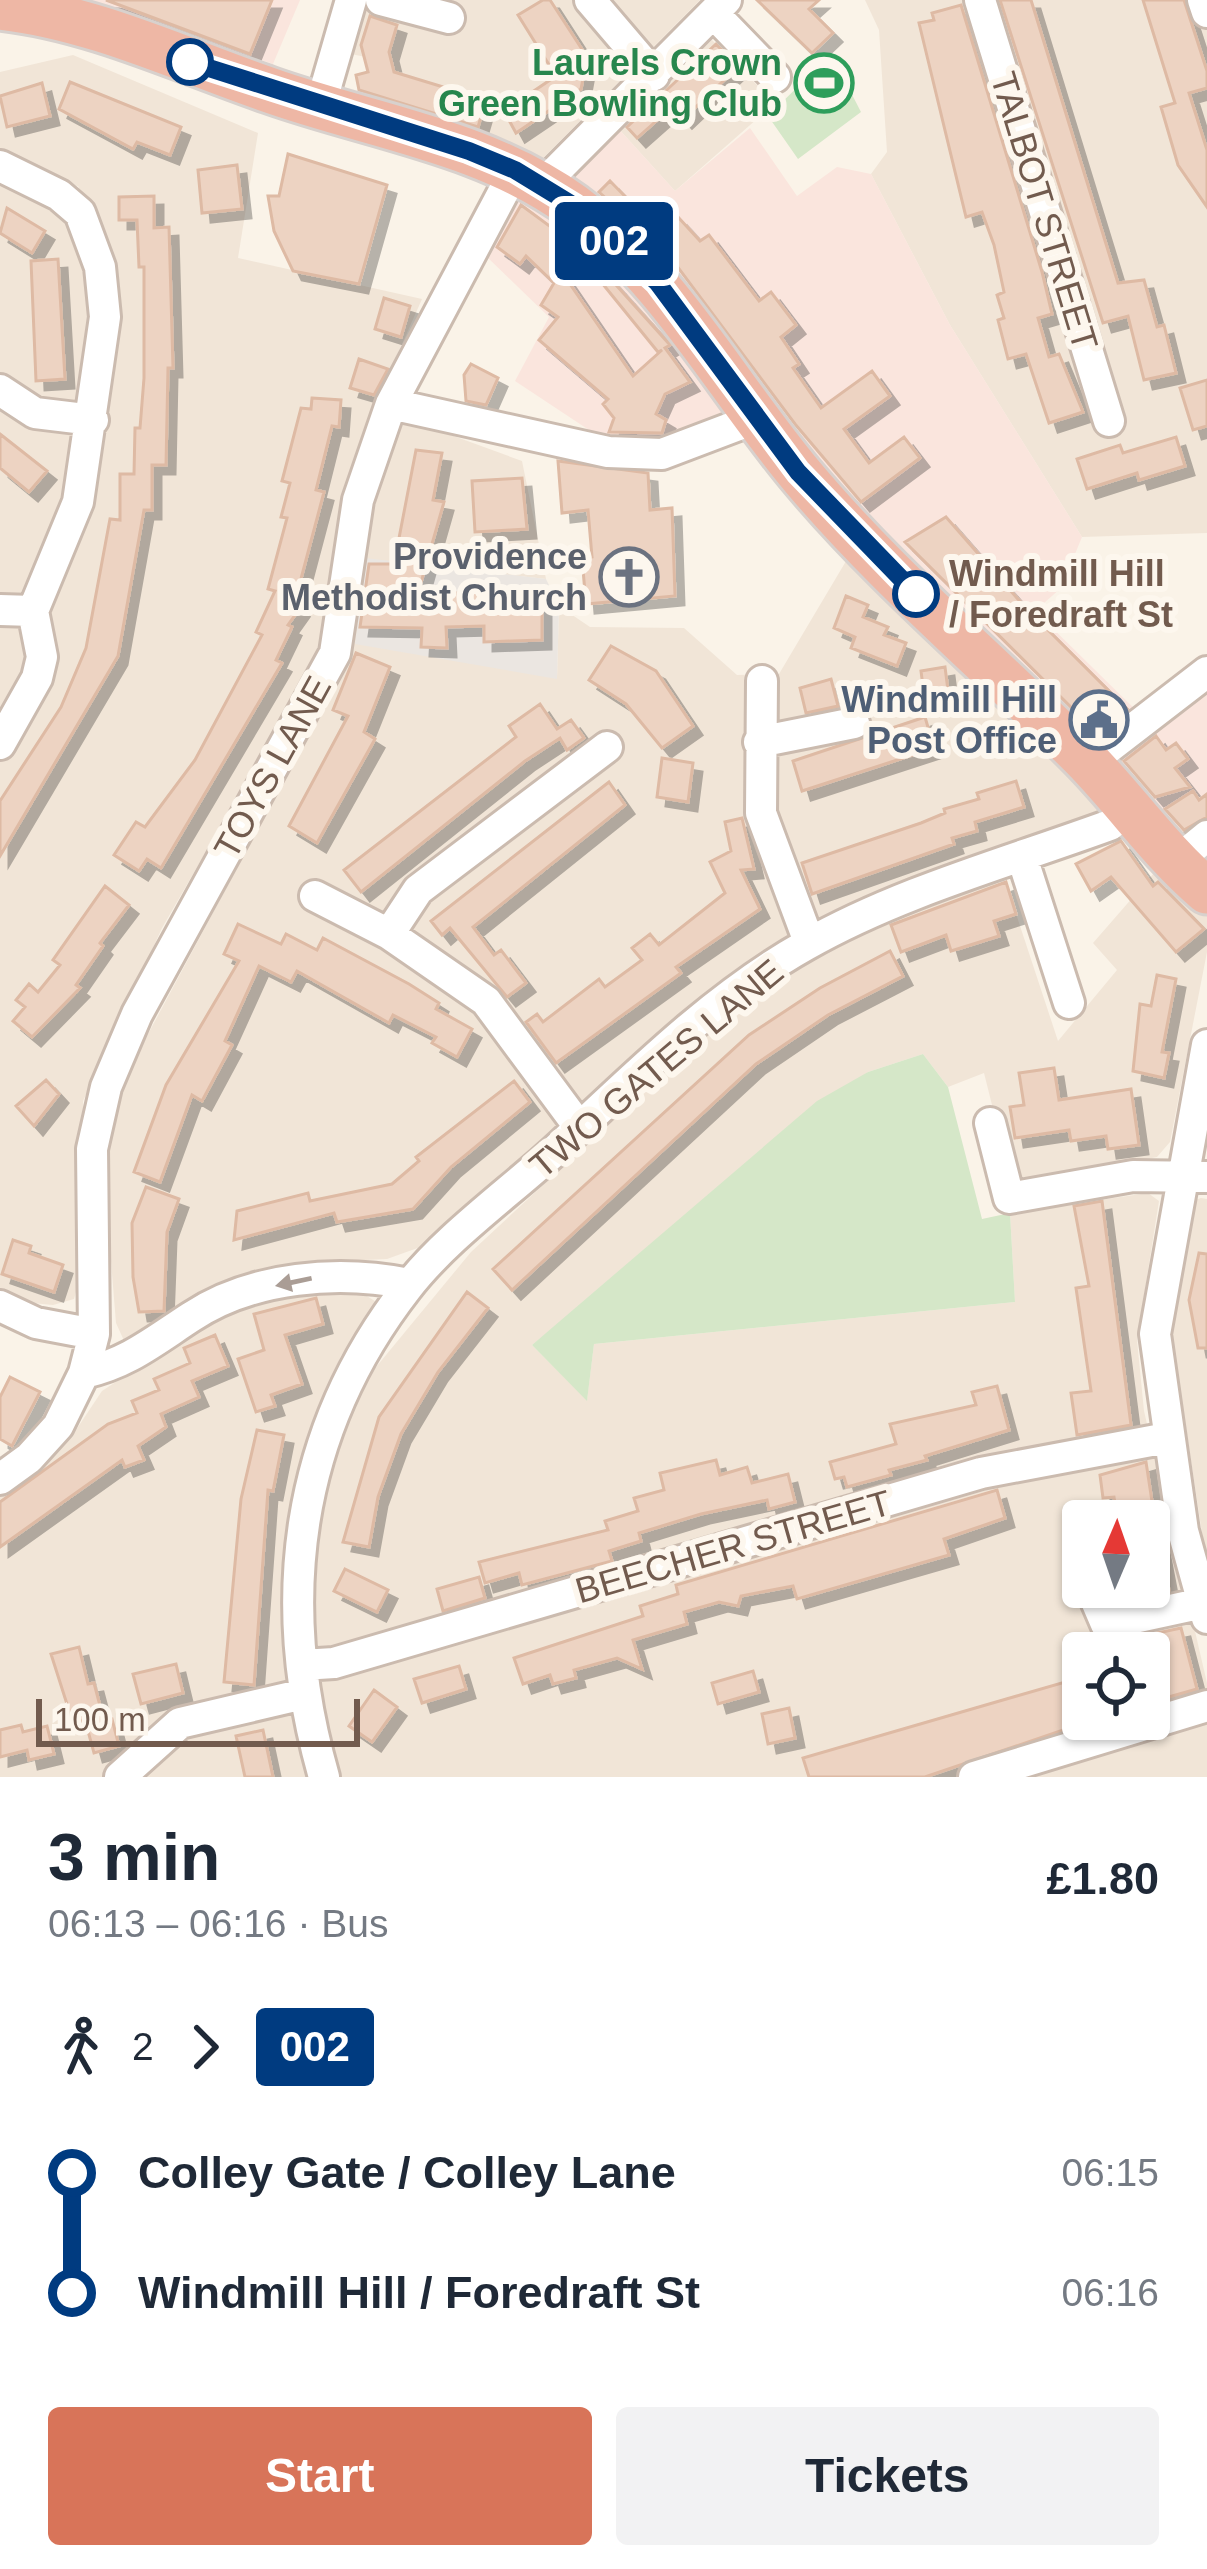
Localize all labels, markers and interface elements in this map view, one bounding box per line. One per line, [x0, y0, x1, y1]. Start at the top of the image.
unlabelled marker [168, 40, 212, 84]
place label: Laurels Crown Green Bowling Club [438, 42, 782, 124]
sports icon: Laurels Crown Green Bowling Club [793, 52, 855, 114]
street label: TALBOT STREET [983, 67, 1106, 355]
line badge: 002 [545, 202, 683, 280]
text: 002 [579, 217, 649, 264]
place label: Providence Methodist Church [281, 536, 587, 618]
church icon: Providence Methodist Church [598, 546, 660, 608]
place label: Windmill Hill / Foredraft St [949, 553, 1173, 635]
marker: Windmill Hill / Foredraft St [894, 572, 938, 616]
street label: TOYS LANE [206, 669, 339, 865]
place label: Windmill Hill Post Office [841, 679, 1057, 761]
public building icon: Windmill Hill Post Office [1068, 689, 1130, 751]
street label: TWO GATES LANE [522, 951, 791, 1186]
one-way arrow [274, 1273, 312, 1292]
street label: BEECHER STREET [571, 1482, 896, 1611]
north arrow [1062, 1500, 1170, 1608]
map controls [1062, 1500, 1170, 1740]
button: locate [1062, 1632, 1170, 1740]
scale bar [36, 1693, 360, 1746]
text: 100 m [54, 1701, 146, 1738]
text: 3 min [48, 1820, 220, 1894]
text: £1.80 [1046, 1853, 1159, 1904]
text: 06:13 – 06:16 · Bus [48, 1902, 388, 1945]
icon: walk [48, 2014, 114, 2080]
icon: forward [172, 2014, 238, 2080]
text: 002 [280, 2023, 350, 2070]
text: 2 [132, 2025, 154, 2068]
text: Colley Gate / Colley Lane [138, 2147, 676, 2198]
text: 06:15 [1061, 2151, 1159, 2194]
text: Windmill Hill / Foredraft St [138, 2267, 700, 2318]
text: 06:16 [1061, 2271, 1159, 2314]
button: Start [48, 2407, 592, 2545]
button: Tickets [616, 2407, 1159, 2545]

